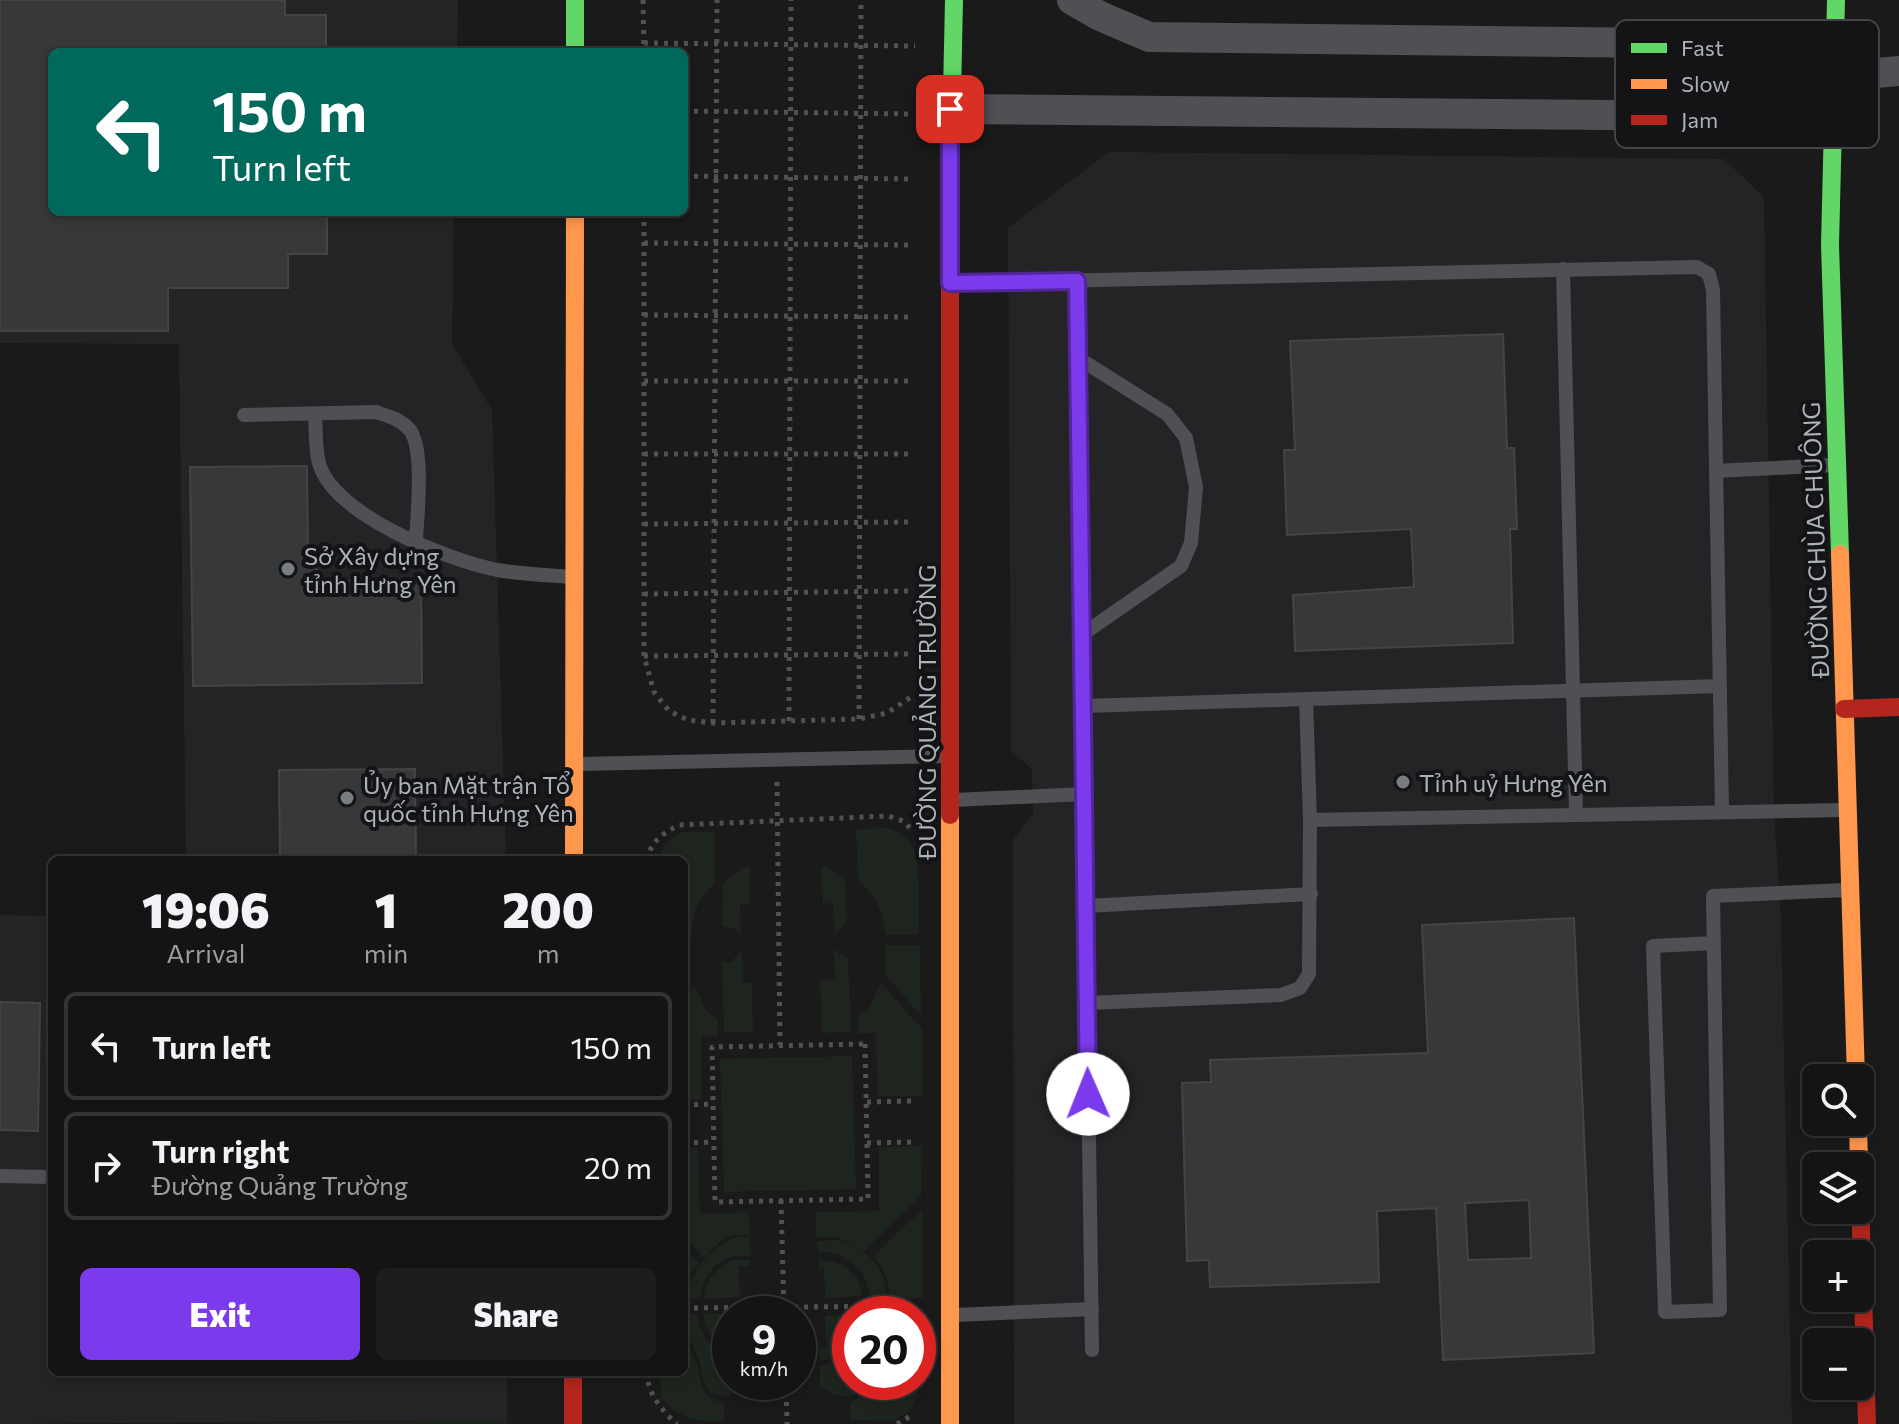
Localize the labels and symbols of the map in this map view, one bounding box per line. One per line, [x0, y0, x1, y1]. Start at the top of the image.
legend [1615, 20, 1879, 148]
text: Fast [1681, 34, 1724, 61]
text: Slow [1681, 70, 1730, 97]
pin [916, 75, 984, 143]
text: Jam [1681, 106, 1718, 133]
street label: ĐƯỜNG CHÙA CHUÔNG [1796, 402, 1834, 679]
place label: Sở Xây dựng tỉnh Hưng Yên [304, 541, 457, 598]
marker: Sở Xây dựng tỉnh Hưng Yên [279, 560, 297, 578]
street label: ĐƯỜNG QUẢNG TRƯỜNG [911, 565, 941, 860]
place label: Tỉnh uỷ Hưng Yên [1419, 768, 1608, 797]
place label: Ủy ban Mặt trận Tổ quốc tỉnh Hưng Yên [363, 769, 574, 827]
marker: Tỉnh uỷ Hưng Yên [1394, 773, 1412, 791]
marker: Ủy ban Mặt trận Tổ quốc tỉnh Hưng Yên [338, 789, 356, 807]
position arrow [1046, 1052, 1130, 1136]
speed limit sign: 20 [832, 1296, 936, 1400]

